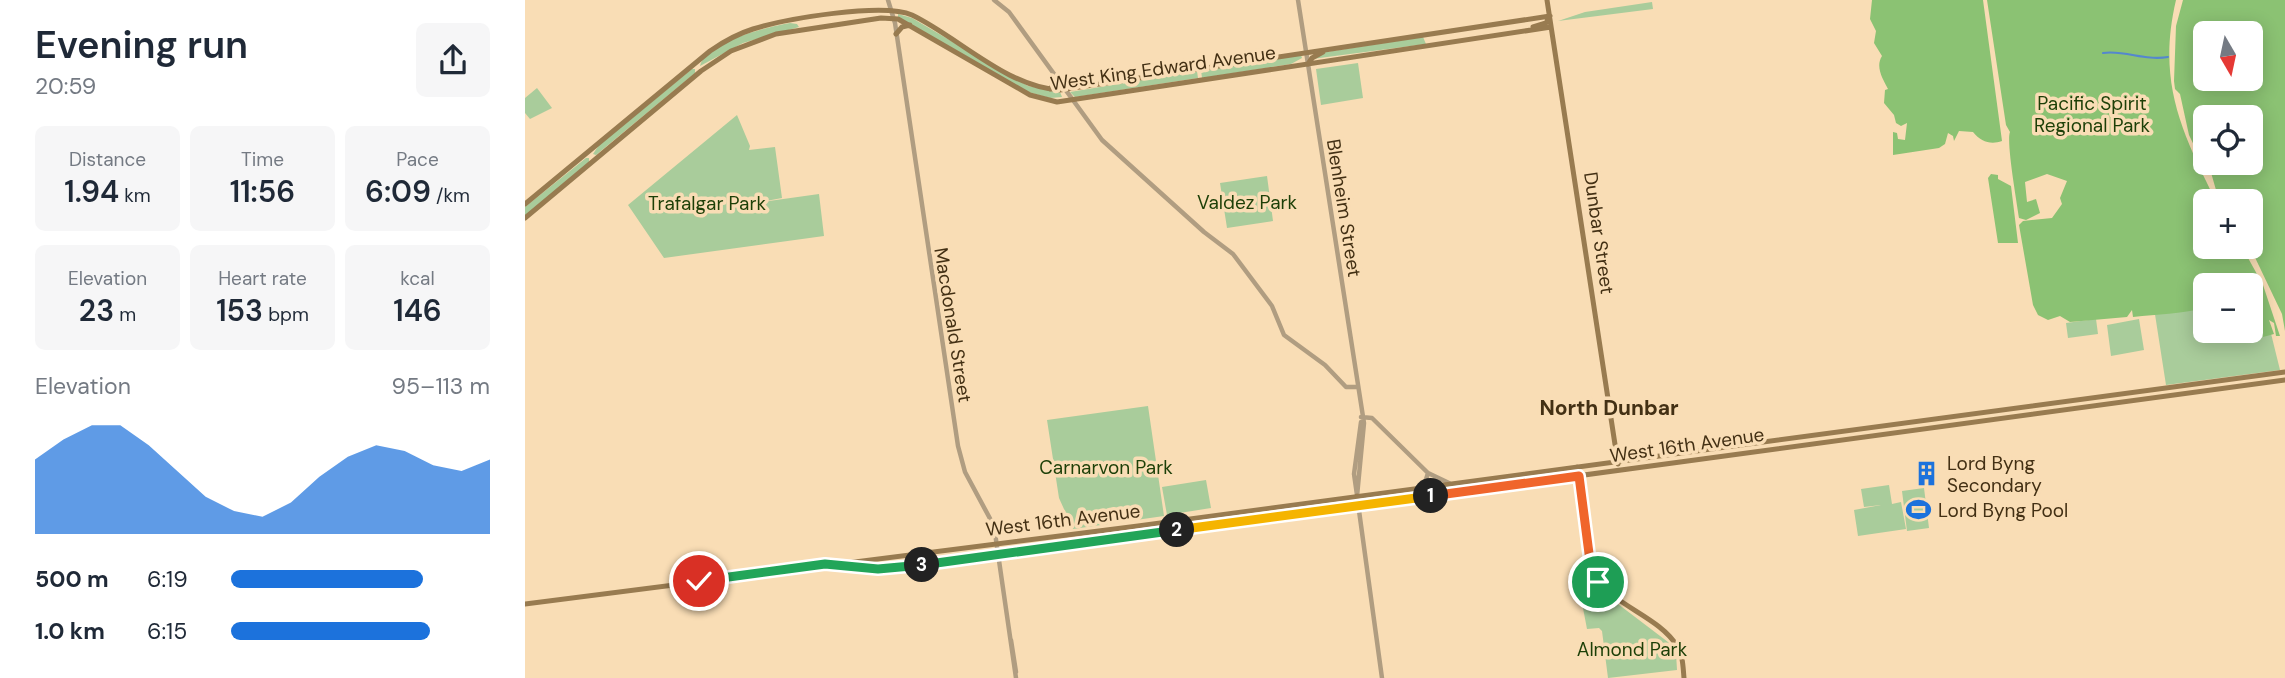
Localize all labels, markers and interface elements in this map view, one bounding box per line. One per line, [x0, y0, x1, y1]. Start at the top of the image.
text: Evening run [35, 20, 248, 70]
north arrow [2193, 21, 2263, 91]
map controls [2193, 21, 2263, 343]
button: share [416, 23, 490, 97]
street label: West King Edward Avenue [1049, 40, 1277, 96]
text: 20:59 [35, 71, 96, 101]
park label: Pacific Spirit Regional Park [2034, 91, 2150, 138]
button: locate [2193, 105, 2263, 175]
street label: Blenheim Street [1321, 137, 1367, 279]
text: Distance [69, 147, 146, 172]
text: Time [241, 147, 284, 172]
text: Pace [396, 147, 439, 172]
street label: Dunbar Street [1578, 170, 1620, 296]
text: 1.94 [64, 172, 119, 211]
text: 11:56 [230, 172, 295, 211]
text: 6:09 [365, 172, 431, 211]
text: km [119, 183, 151, 208]
text: /km [431, 183, 470, 208]
button: + [2193, 189, 2263, 259]
park label: Valdez Park [1197, 190, 1298, 215]
park label: Trafalgar Park [648, 191, 766, 216]
street label: Macdonald Street [928, 246, 978, 404]
text: Elevation [68, 266, 147, 291]
text: Heart rate [218, 266, 307, 291]
text: kcal [400, 266, 435, 291]
button: − [2193, 273, 2263, 343]
text: 23 [79, 291, 114, 330]
text: 153 [216, 291, 263, 330]
text: 146 [393, 291, 442, 330]
text: m [114, 302, 136, 327]
text: bpm [263, 302, 309, 327]
text: Elevation [35, 371, 131, 401]
text: 95–113 m [392, 371, 490, 401]
district label: North Dunbar [1539, 394, 1679, 422]
street label: West 16th Avenue [1608, 422, 1766, 468]
place label: Lord Byng Secondary [1947, 451, 2042, 498]
park label: Carnarvon Park [1039, 455, 1173, 480]
building icon: Lord Byng Secondary [1913, 460, 1941, 488]
pin: 1 [1413, 478, 1448, 514]
text: 1 [1427, 483, 1434, 508]
sports icon: Lord Byng Pool [1904, 496, 1932, 524]
street label: West 16th Avenue [984, 498, 1142, 542]
place label: Lord Byng Pool [1938, 498, 2068, 523]
pin: 2 [1159, 512, 1195, 548]
text: 2 [1171, 517, 1182, 542]
pin: 3 [905, 548, 939, 582]
pin [669, 551, 729, 611]
text: 3 [916, 552, 927, 577]
pin [1568, 552, 1628, 612]
icon: check [680, 562, 718, 600]
icon: arrive [1579, 563, 1617, 601]
text: 500 m [35, 564, 109, 594]
text: 6:19 [147, 564, 188, 594]
text: 1.0 km [35, 616, 105, 646]
text: 6:15 [147, 616, 187, 646]
park label: Almond Park [1577, 637, 1688, 662]

